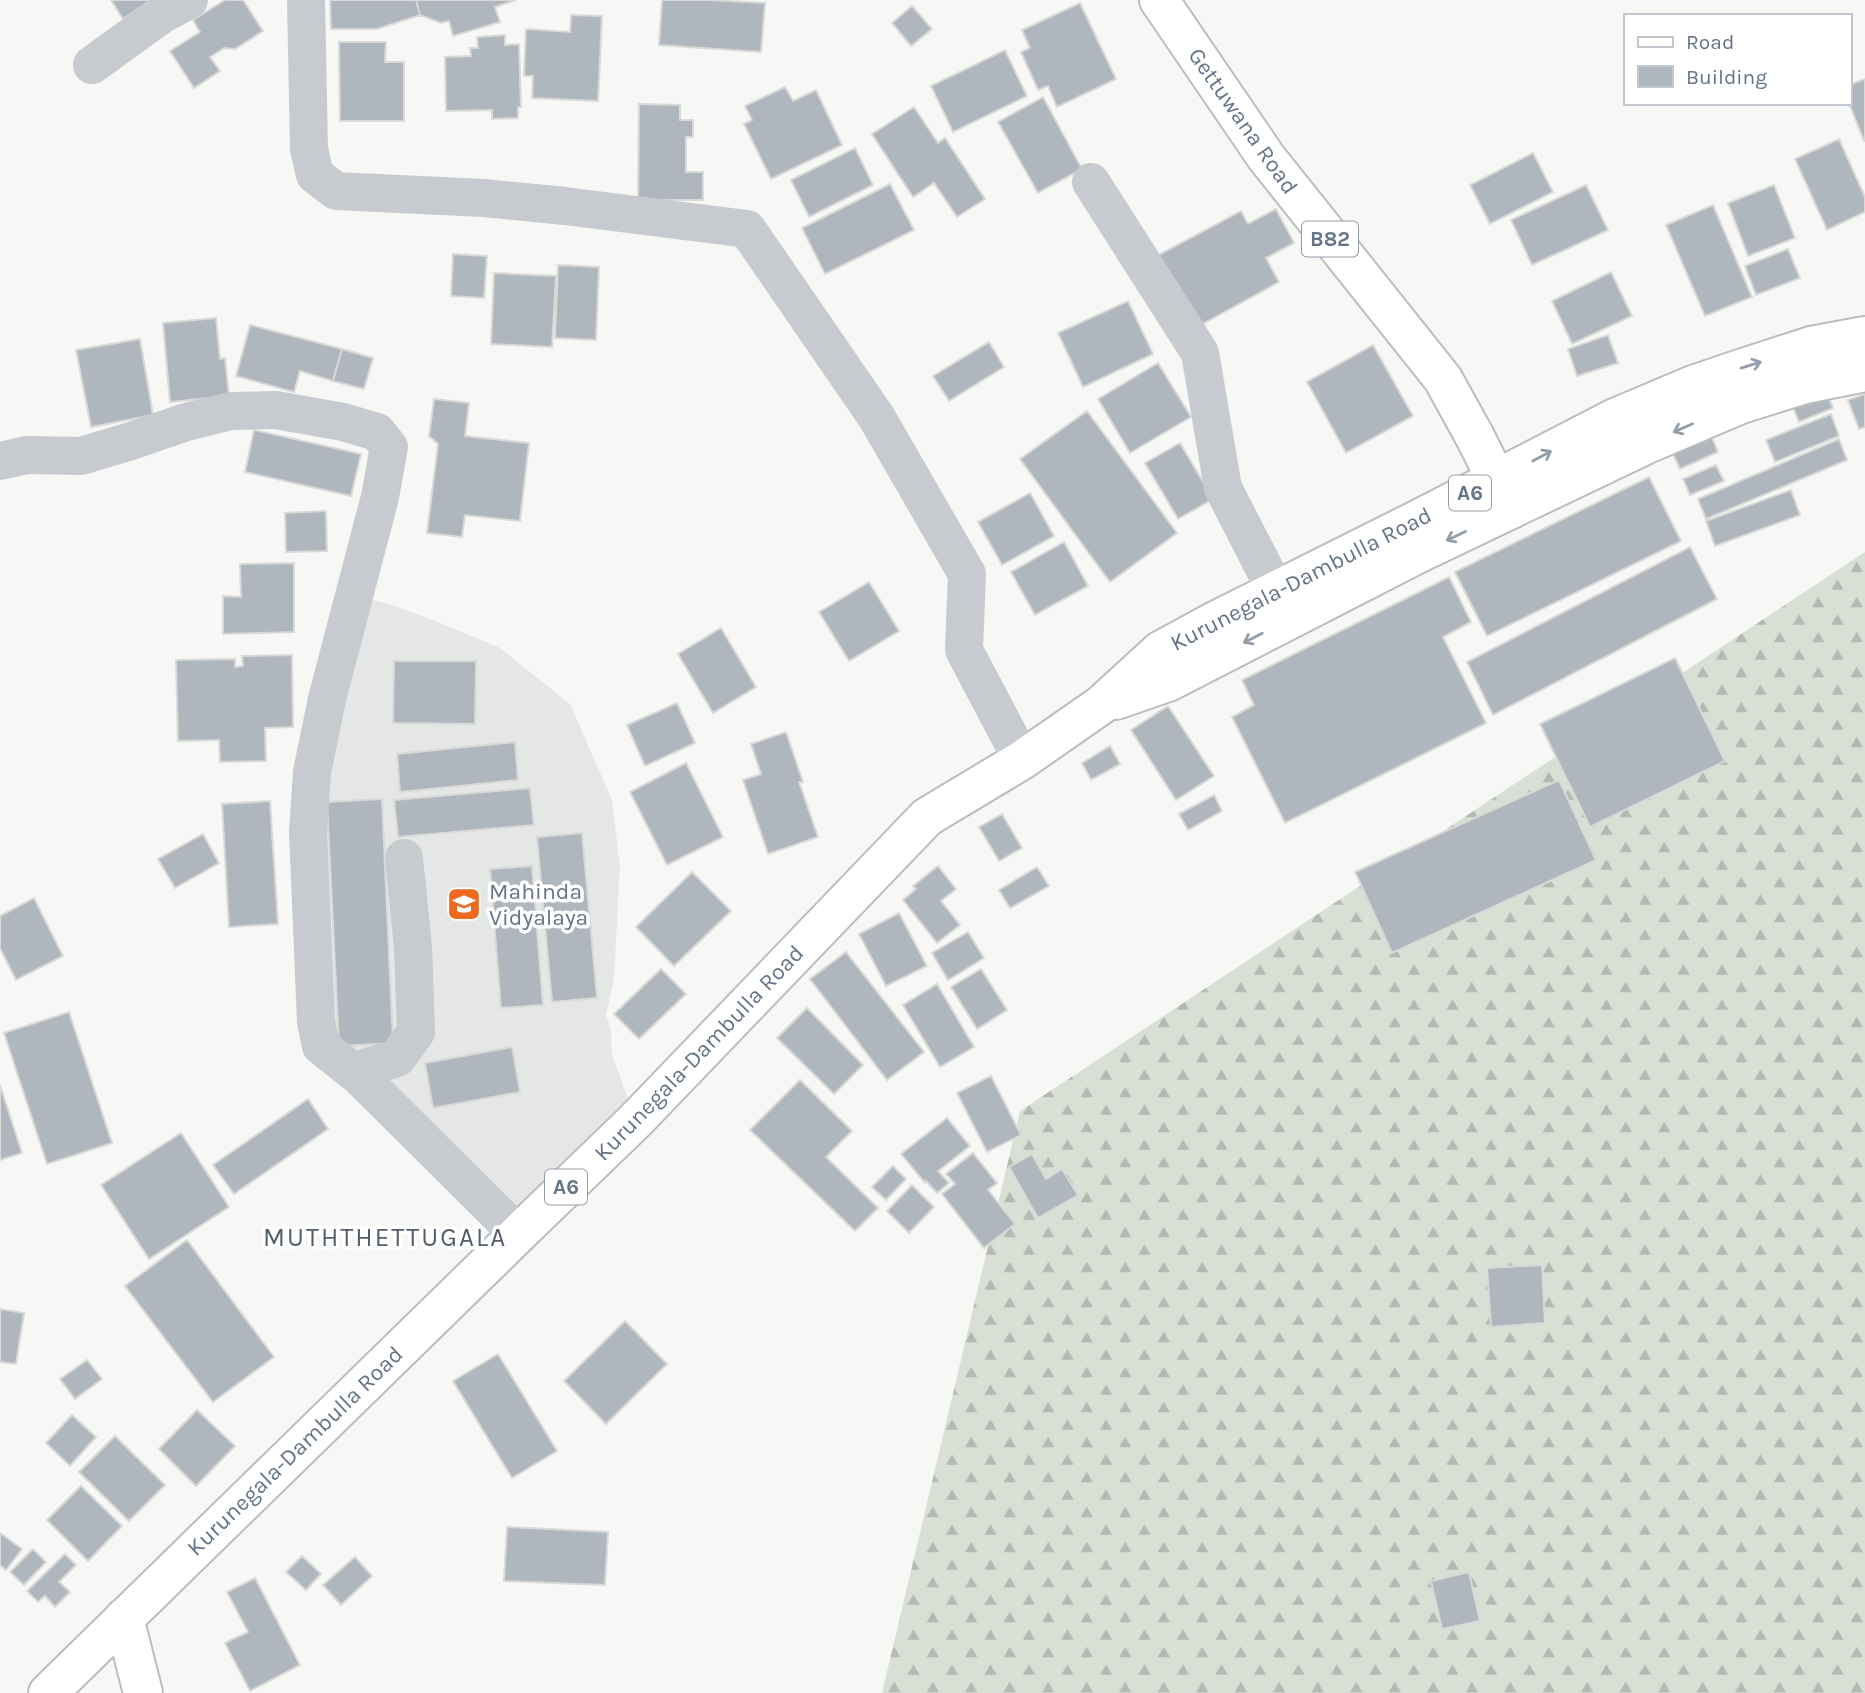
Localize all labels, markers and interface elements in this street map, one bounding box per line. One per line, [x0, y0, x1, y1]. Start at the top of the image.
legend [1624, 14, 1851, 105]
text: Road [1686, 30, 1734, 54]
street label: Gettuwana Road [1183, 43, 1303, 199]
text: Building [1686, 65, 1767, 89]
road number: B82 [1302, 222, 1358, 256]
one-way arrow [1739, 358, 1761, 371]
one-way arrow [1673, 422, 1695, 435]
one-way arrow [1531, 448, 1552, 462]
road number: A6 [1449, 476, 1491, 510]
street label: Kurunegala-Dambulla Road [1166, 501, 1436, 657]
one-way arrow [1445, 530, 1466, 543]
one-way arrow [1243, 632, 1263, 646]
place label: Mahinda Vidyalaya [489, 878, 588, 931]
school or university icon: Mahinda Vidyalaya [445, 885, 483, 923]
street label: Kurunegala-Dambulla Road [589, 940, 809, 1166]
road number: A6 [545, 1170, 587, 1204]
district label: MUTHTHETTUGALA [263, 1222, 507, 1253]
street label: Kurunegala-Dambulla Road [182, 1341, 408, 1561]

